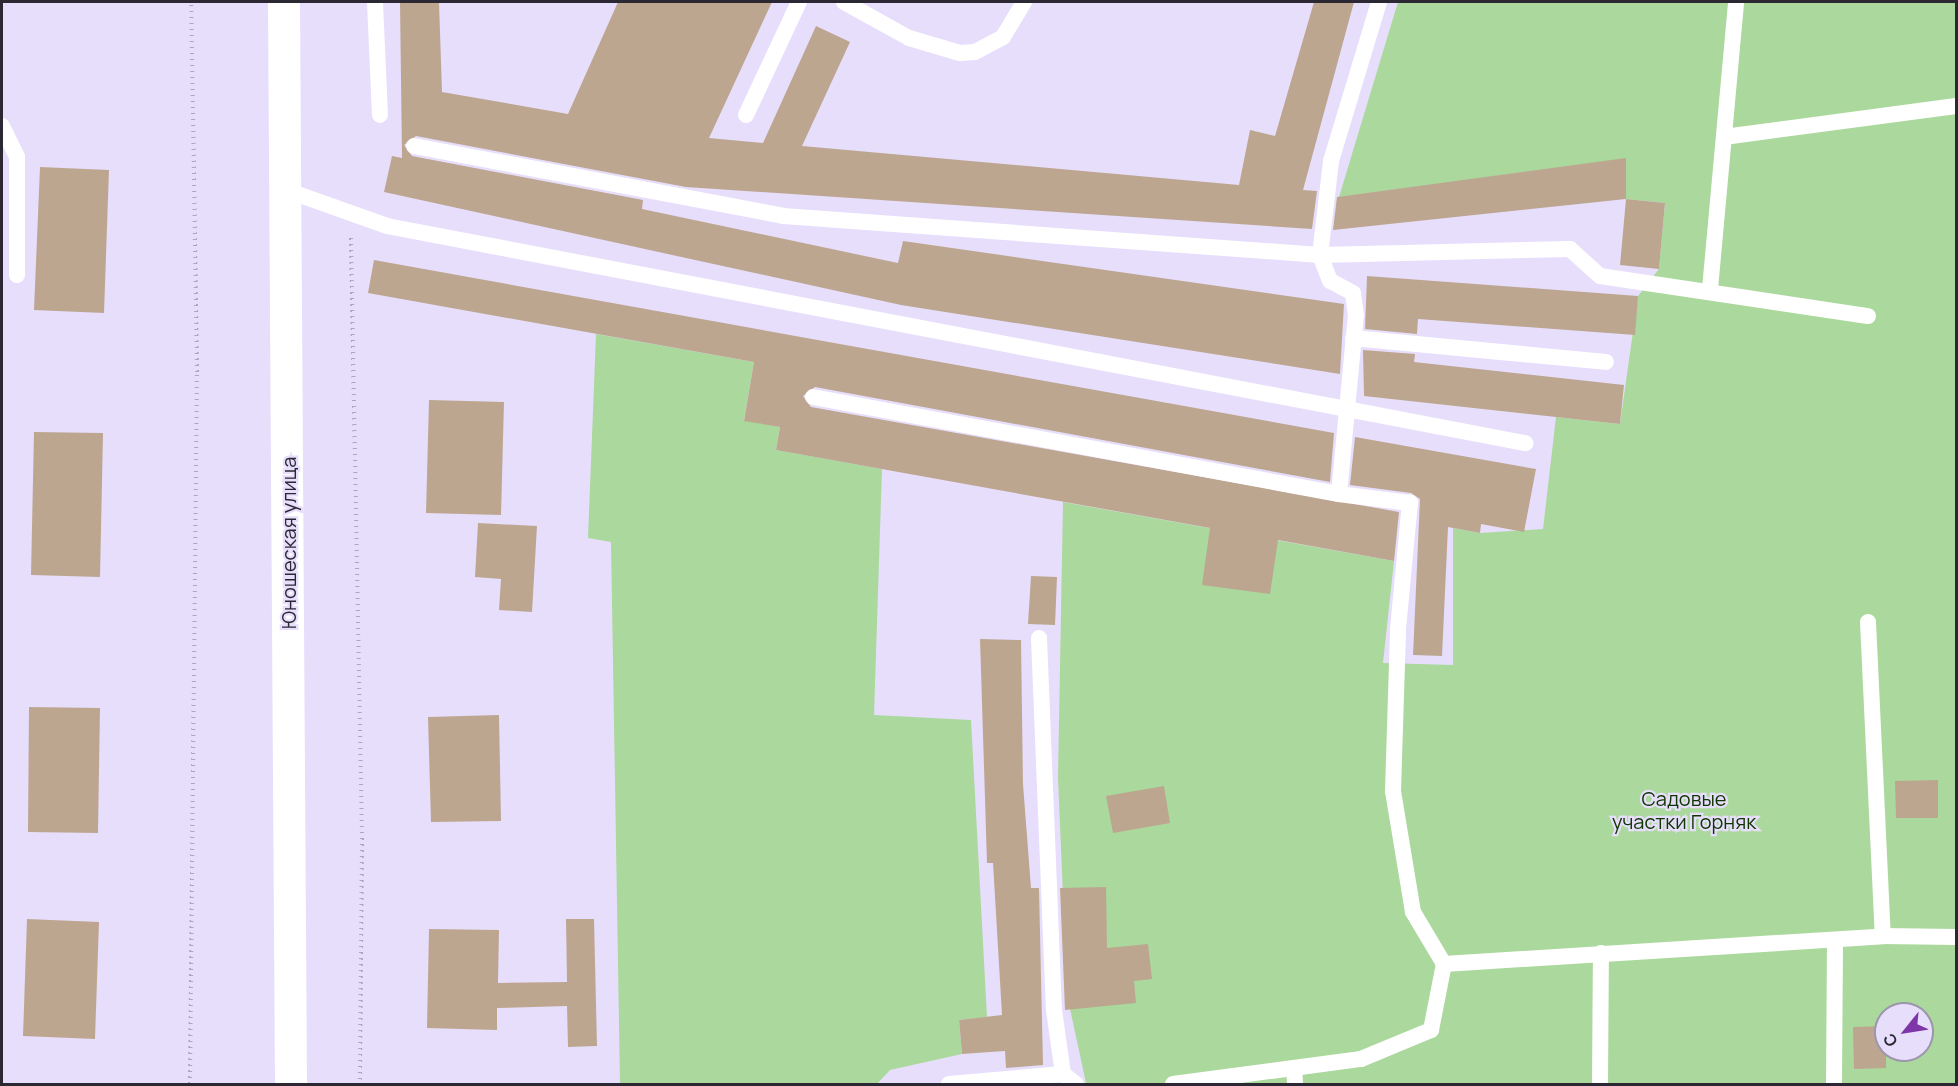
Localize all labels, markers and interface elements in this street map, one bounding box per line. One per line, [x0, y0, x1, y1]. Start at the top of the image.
street label: Юношеская улица [276, 457, 300, 629]
park label: Садовые участки Горняк [1612, 787, 1756, 834]
north arrow [1874, 1002, 1934, 1062]
text: С [1878, 1029, 1903, 1051]

